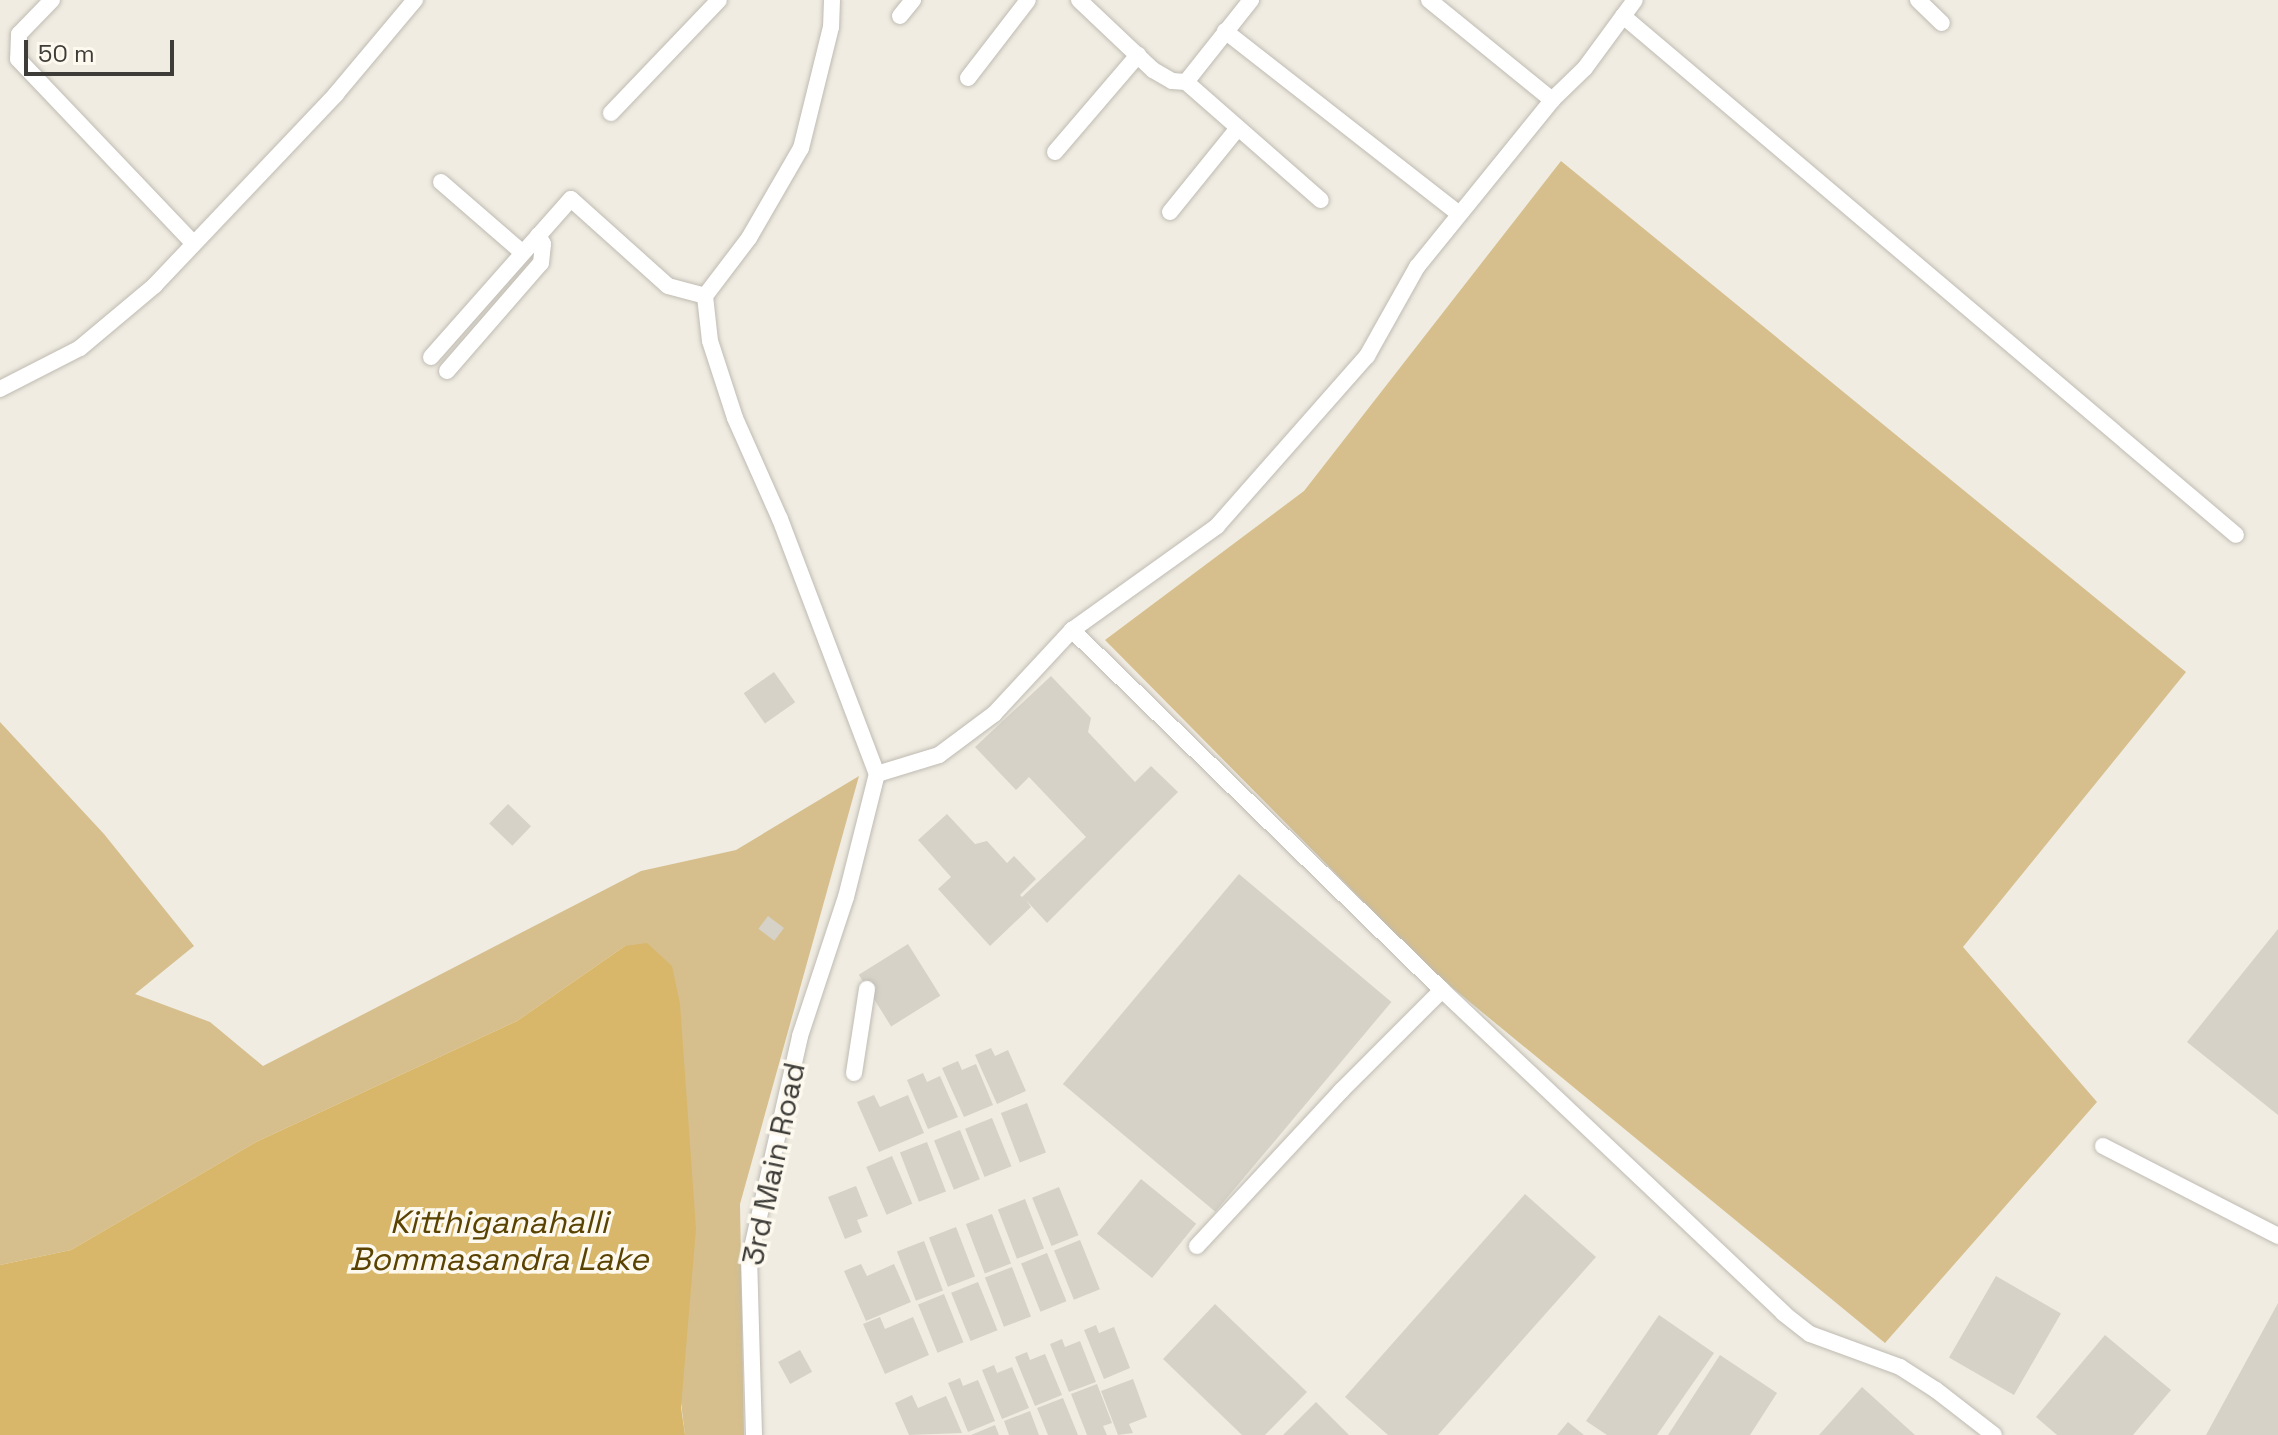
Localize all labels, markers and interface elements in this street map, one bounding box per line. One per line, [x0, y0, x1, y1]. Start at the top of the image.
scale bar [28, 24, 178, 74]
text: 50 m [38, 38, 95, 69]
street label: 3rd Main Road [735, 1059, 813, 1269]
water label: Kitthiganahalli Bommasandra Lake [350, 1204, 648, 1279]

